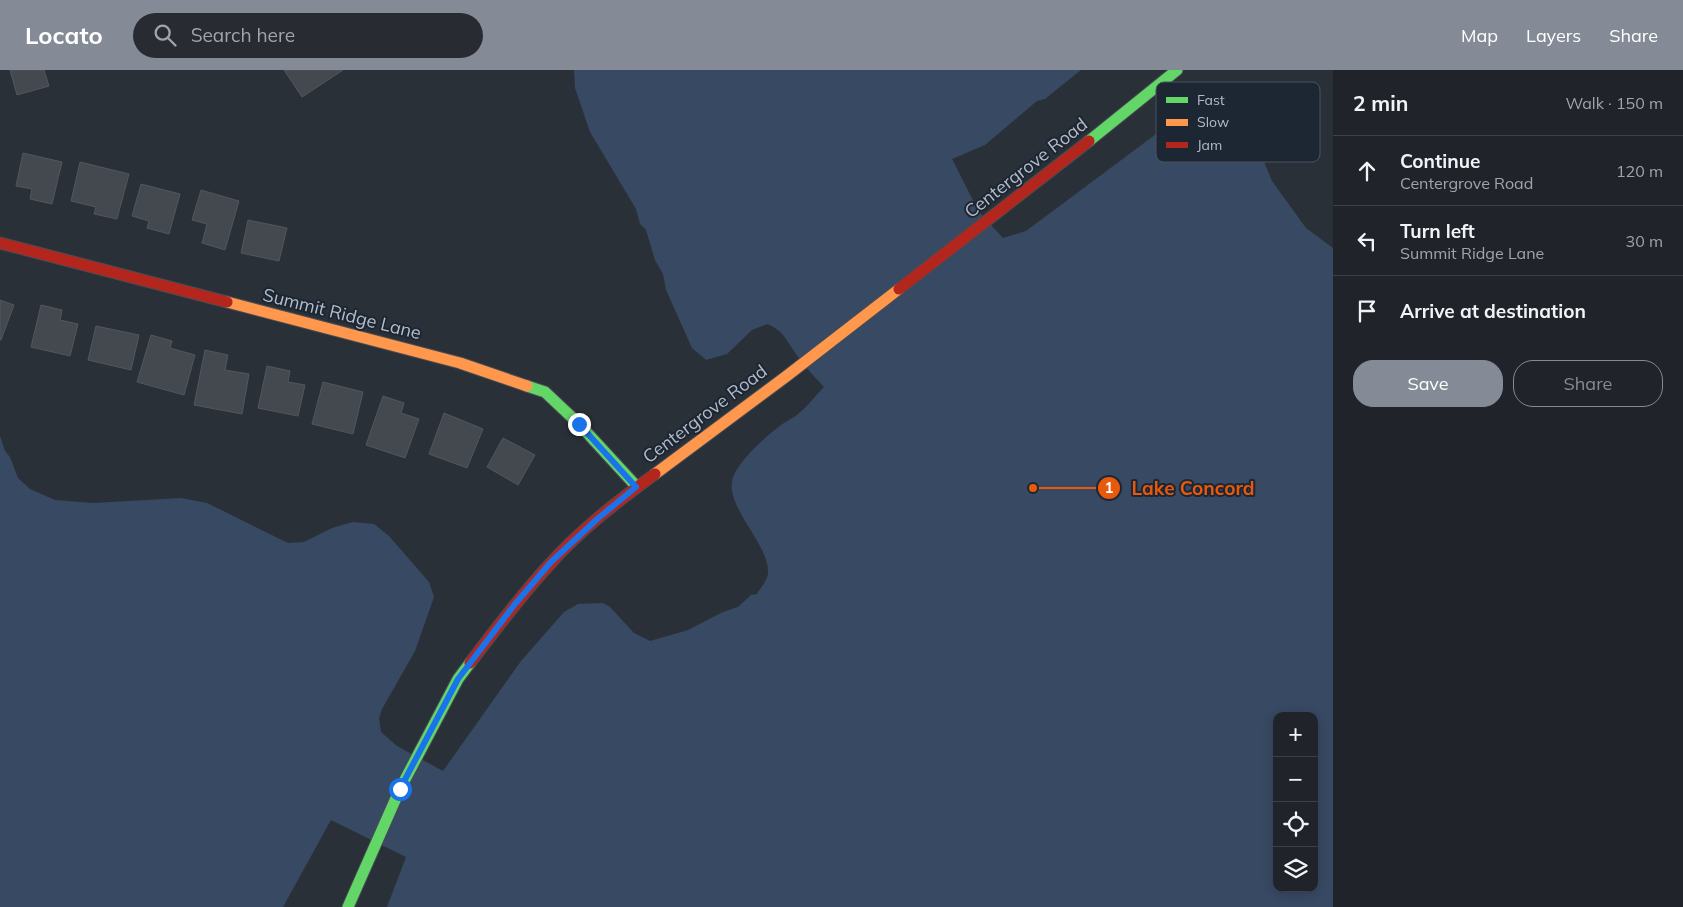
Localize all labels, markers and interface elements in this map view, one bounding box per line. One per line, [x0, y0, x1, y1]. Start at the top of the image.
search box [133, 13, 483, 58]
text: Locato [25, 20, 103, 50]
icon: search [151, 21, 179, 49]
text: Search here [191, 23, 295, 47]
text: Map [1461, 24, 1498, 47]
text: Layers [1526, 24, 1581, 47]
text: Share [1609, 24, 1658, 47]
legend [1156, 82, 1320, 162]
text: 2 min [1353, 90, 1408, 116]
text: Fast [1197, 91, 1225, 109]
text: Walk · 150 m [1565, 93, 1663, 113]
street label: Centergrove Road [960, 112, 1092, 223]
text: Slow [1197, 113, 1229, 131]
text: Jam [1197, 136, 1222, 154]
text: Continue [1400, 149, 1480, 173]
icon: ahead [1353, 157, 1381, 185]
text: 120 m [1616, 161, 1663, 181]
text: Centergrove Road [1400, 173, 1533, 193]
text: Turn left [1400, 219, 1475, 243]
icon: left [1353, 227, 1381, 255]
text: 30 m [1626, 231, 1663, 251]
text: Summit Ridge Lane [1400, 243, 1544, 263]
street label: Summit Ridge Lane [261, 283, 424, 344]
icon: arrive [1353, 297, 1381, 325]
text: Arrive at destination [1400, 299, 1586, 323]
street label: Centergrove Road [638, 359, 771, 468]
button: Save [1353, 360, 1503, 407]
button: Share [1513, 360, 1663, 407]
route end [568, 413, 591, 436]
callout: Lake Concord [1097, 471, 1265, 505]
text: Lake Concord [1131, 476, 1255, 500]
text: 1 [1104, 478, 1114, 497]
map controls [1273, 712, 1318, 892]
button: + [1273, 712, 1318, 757]
button: − [1273, 757, 1318, 802]
route start [389, 778, 412, 801]
button: locate [1273, 802, 1318, 847]
button: layers [1273, 847, 1318, 892]

